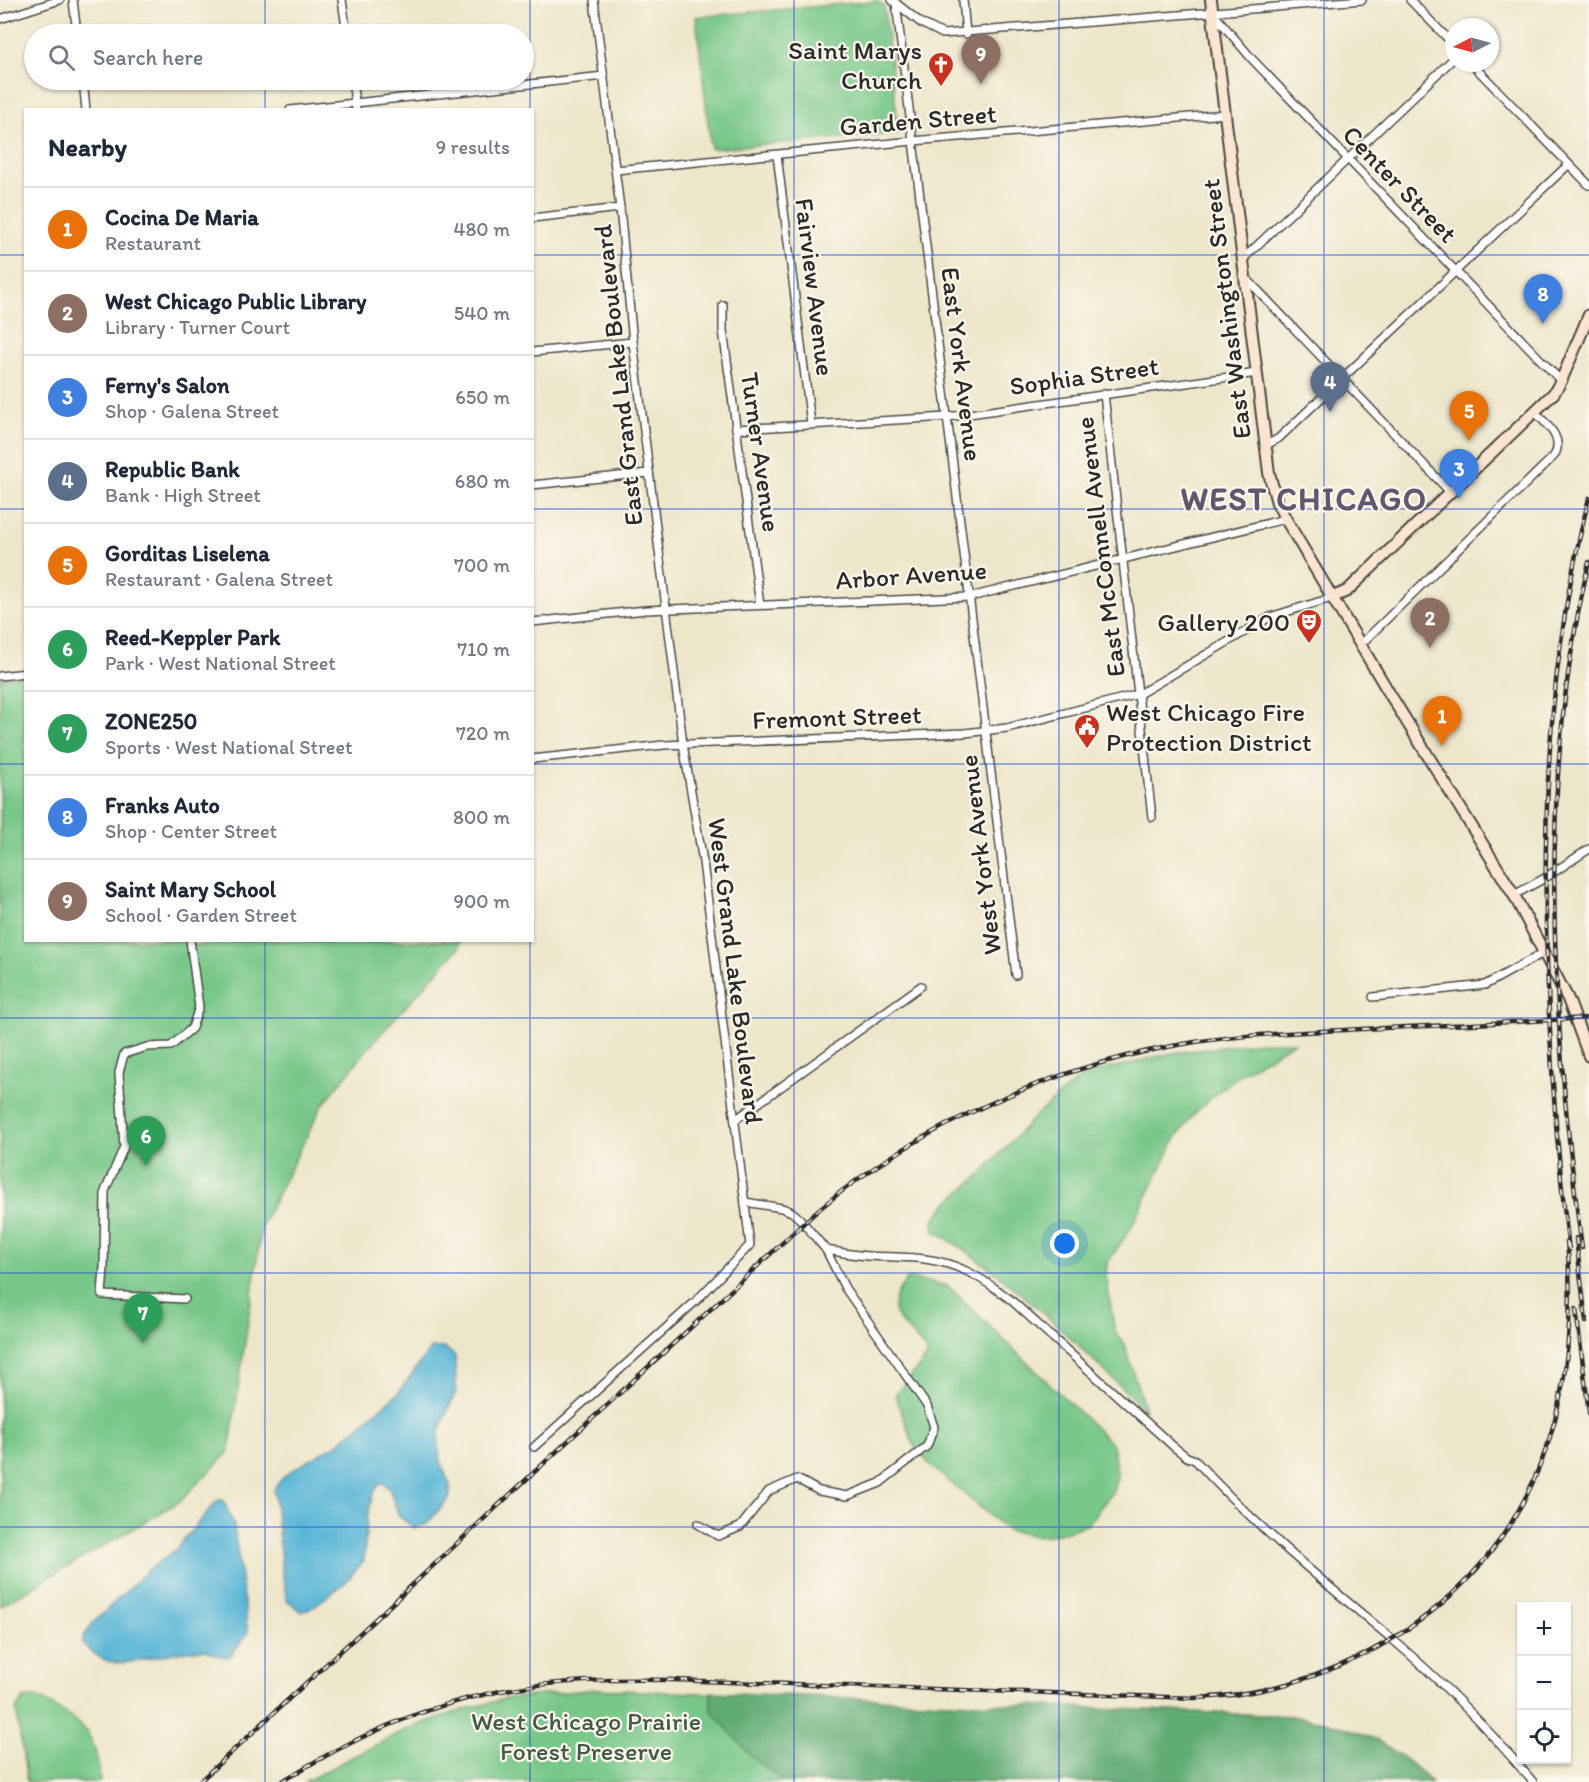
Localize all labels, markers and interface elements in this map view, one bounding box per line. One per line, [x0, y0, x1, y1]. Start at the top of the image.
north arrow [1445, 18, 1499, 72]
search box [24, 24, 534, 90]
place label: Saint Marys Church [788, 34, 922, 96]
pin: 9 [962, 34, 1000, 84]
icon: search [45, 41, 78, 74]
text: Search here [93, 44, 203, 71]
church icon: Saint Marys Church [926, 50, 956, 88]
street label: Garden Street [838, 97, 998, 143]
street label: Center Street [1336, 119, 1464, 250]
text: Nearby [48, 131, 127, 163]
text: 9 results [436, 135, 510, 159]
street label: East Washington Street [1194, 177, 1258, 441]
street label: Fairview Avenue [788, 196, 842, 378]
text: Cocina De Maria [105, 204, 259, 231]
text: 1 [63, 217, 72, 241]
text: 480 m [453, 217, 510, 241]
street label: East Grand Lake Boulevard [586, 222, 650, 527]
text: Restaurant [105, 231, 201, 255]
street label: East York Avenue [934, 265, 990, 463]
pin: 8 [1524, 274, 1562, 324]
text: West Chicago Public Library [105, 288, 367, 315]
text: 2 [62, 301, 73, 325]
text: 540 m [454, 301, 510, 325]
text: Library · Turner Court [105, 315, 290, 339]
street label: Sophia Street [1007, 350, 1161, 402]
pin: 4 [1310, 362, 1350, 412]
street label: Turner Avenue [734, 370, 788, 534]
text: Ferny's Salon [105, 372, 230, 399]
text: 3 [62, 385, 73, 409]
text: 650 m [455, 385, 510, 409]
pin: 5 [1450, 392, 1488, 441]
text: Shop · Galena Street [105, 399, 279, 423]
street label: East McConnell Avenue [1068, 415, 1132, 679]
pin: 3 [1440, 450, 1478, 499]
text: Republic Bank [105, 456, 240, 483]
text: 4 [61, 469, 74, 493]
text: 680 m [455, 469, 510, 493]
district label: WEST CHICAGO [1181, 480, 1427, 518]
text: Bank · High Street [105, 483, 261, 507]
text: Gorditas Liselena [105, 540, 270, 567]
text: 5 [62, 553, 73, 577]
text: 700 m [454, 553, 510, 577]
street label: Arbor Avenue [834, 554, 988, 596]
text: Restaurant · Galena Street [105, 567, 333, 591]
pin: 2 [1410, 598, 1450, 648]
place label: Gallery 200 [1157, 606, 1290, 638]
theatre icon: Gallery 200 [1294, 607, 1324, 645]
text: Reed-Keppler Park [105, 624, 280, 651]
text: 6 [62, 637, 73, 661]
text: 710 m [457, 637, 510, 661]
text: Park · West National Street [105, 651, 336, 675]
place label: West Chicago Fire Protection District [1106, 696, 1312, 758]
pin: 1 [1422, 696, 1462, 746]
street label: Fremont Street [752, 698, 922, 736]
text: ZONE250 [105, 708, 197, 735]
public building icon: West Chicago Fire Protection District [1072, 712, 1102, 750]
text: 7 [63, 721, 72, 745]
text: 720 m [456, 721, 510, 745]
text: Sports · West National Street [105, 735, 353, 759]
street label: West York Avenue [952, 753, 1008, 957]
text: Franks Auto [105, 792, 220, 819]
text: 8 [62, 805, 73, 829]
text: 800 m [453, 805, 510, 829]
street label: West Grand Lake Boulevard [701, 816, 771, 1127]
text: Shop · Center Street [105, 819, 277, 843]
text: Saint Mary School [105, 876, 276, 903]
text: 9 [62, 889, 73, 913]
text: 900 m [454, 889, 510, 913]
text: School · Garden Street [105, 903, 297, 927]
pin: 6 [126, 1116, 166, 1166]
your location [1050, 1229, 1079, 1258]
pin: 7 [124, 1294, 162, 1343]
map controls [1517, 1602, 1571, 1764]
button: + [1517, 1602, 1571, 1656]
button: − [1517, 1656, 1571, 1710]
park label: West Chicago Prairie Forest Preserve [471, 1705, 701, 1767]
button: locate [1517, 1710, 1571, 1764]

